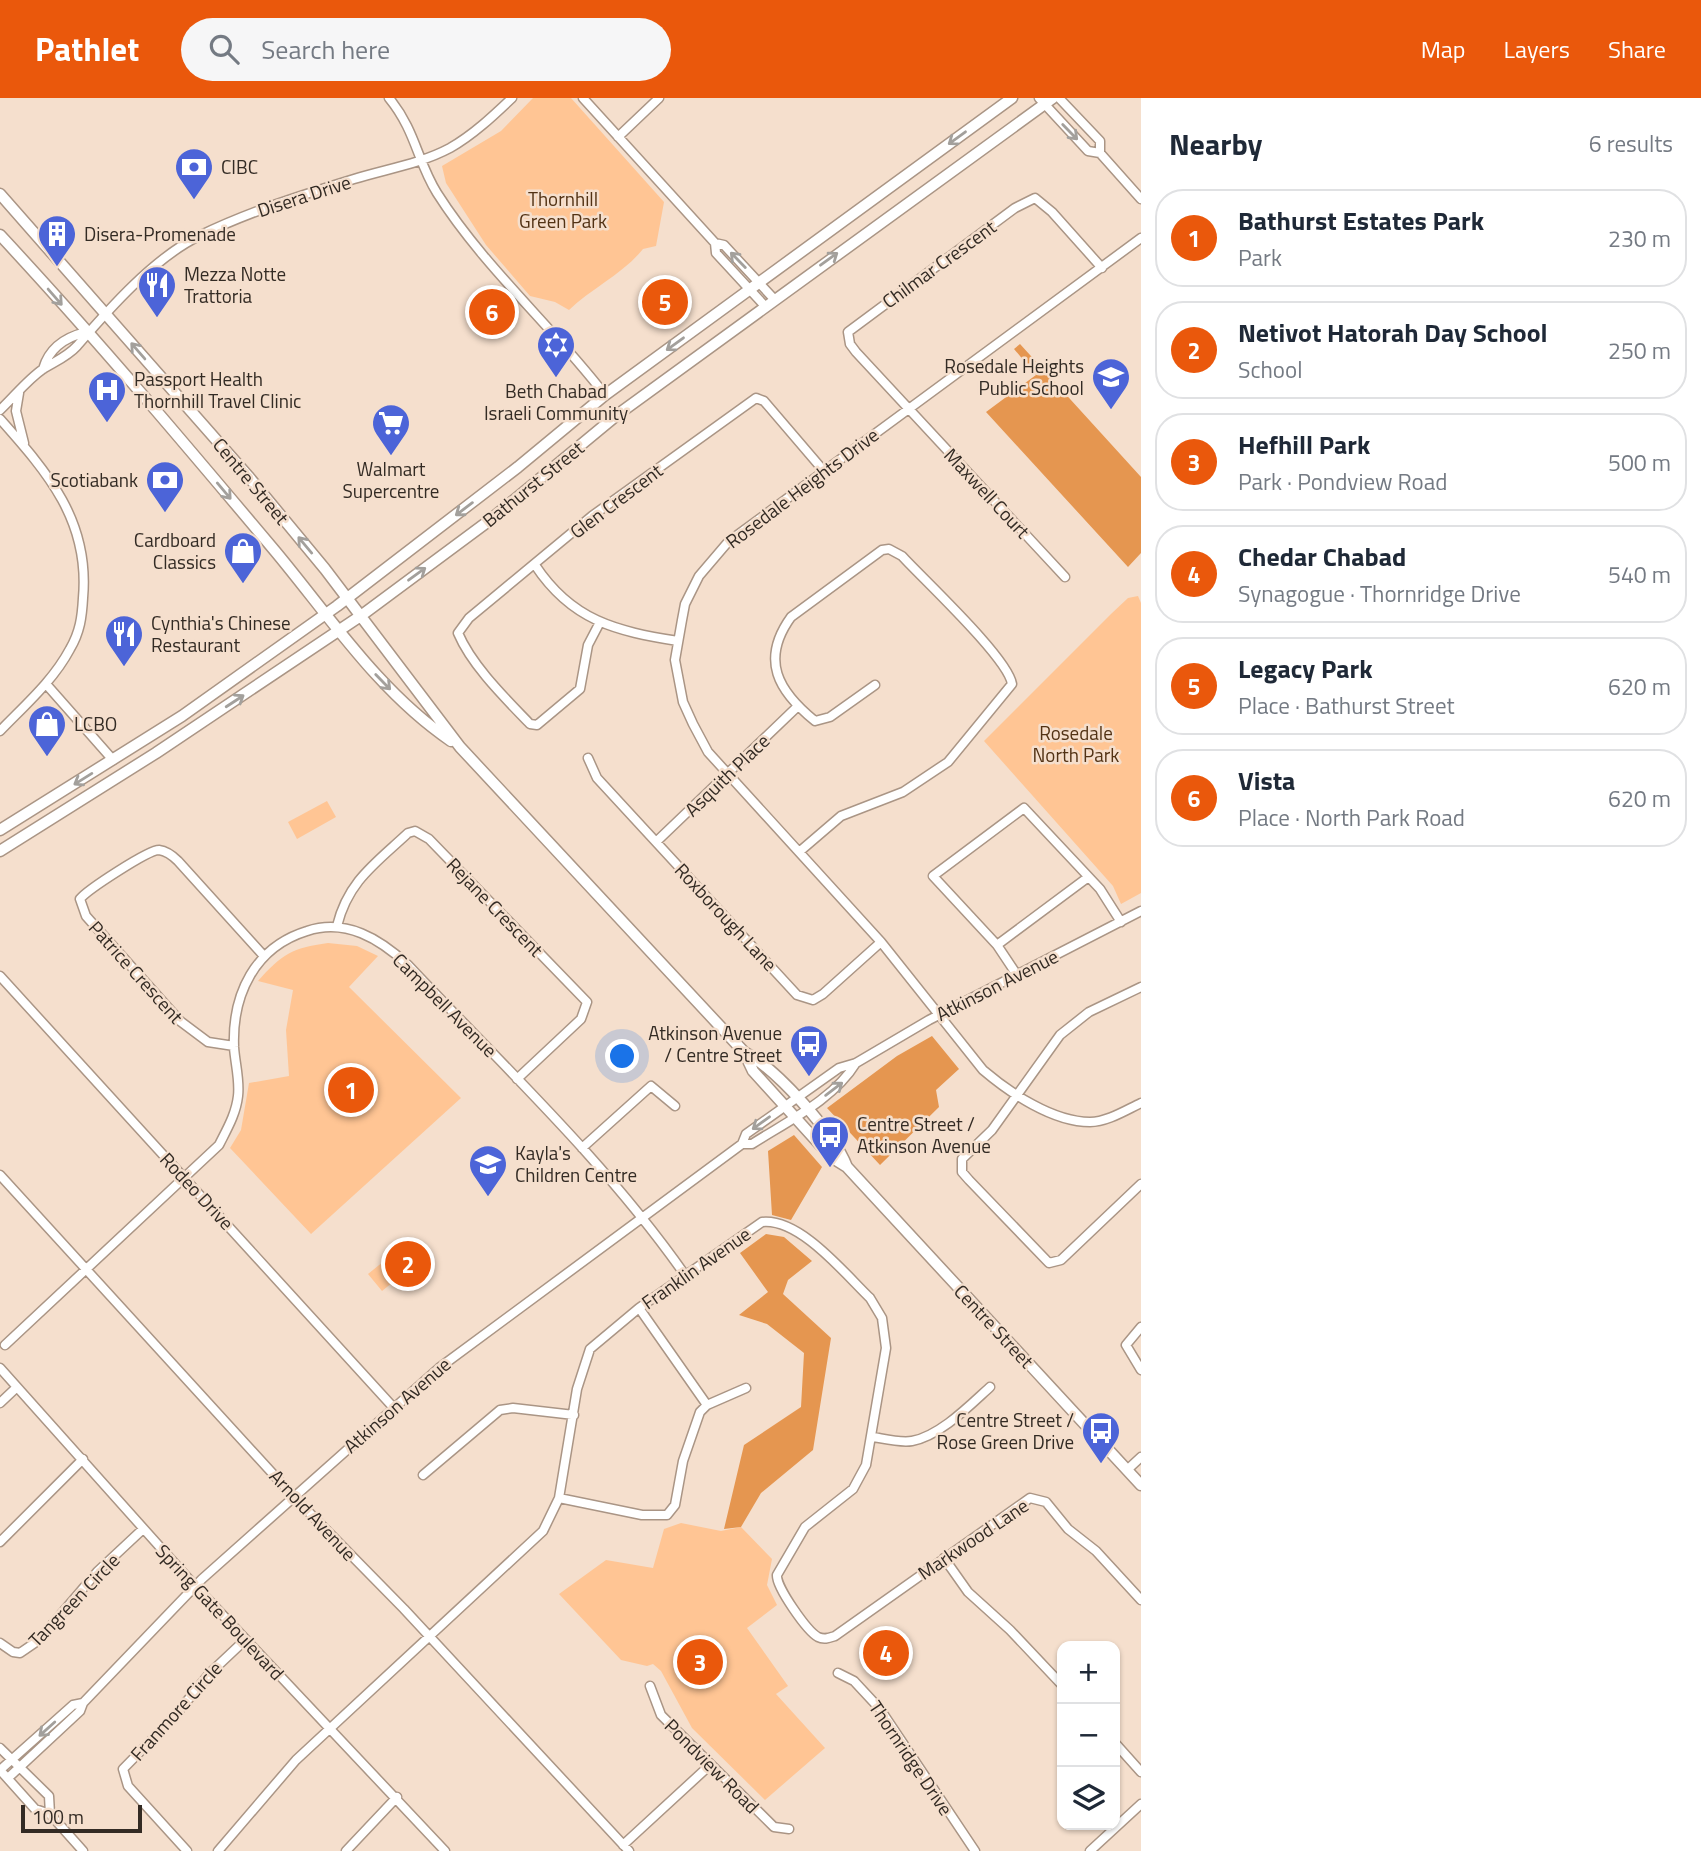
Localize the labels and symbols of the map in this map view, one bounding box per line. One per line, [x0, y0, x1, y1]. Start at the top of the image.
one-way arrow [1062, 123, 1079, 140]
one-way arrow [948, 131, 967, 145]
bank icon: CIBC [173, 146, 215, 201]
place label: CIBC [221, 152, 258, 181]
street label: Disera Drive [253, 167, 354, 224]
park label: Thornhill Green Park [519, 184, 607, 235]
street label: Chilmar Crescent [876, 212, 1002, 315]
building icon: Disera-Promenade [36, 213, 78, 268]
place label: Disera-Promenade [84, 219, 236, 248]
one-way arrow [730, 252, 747, 269]
one-way arrow [819, 252, 838, 266]
place label: Mezza Notte Trattoria [184, 259, 286, 310]
restaurant icon: Mezza Notte Trattoria [136, 264, 178, 319]
pin: 5 [642, 276, 688, 328]
pin: 6 [469, 286, 515, 338]
one-way arrow [47, 288, 63, 306]
synagogue icon: Beth Chabad Israeli Community [535, 324, 577, 379]
one-way arrow [665, 336, 684, 351]
one-way arrow [130, 342, 146, 360]
place label: Rosedale Heights Public School [944, 351, 1084, 402]
school or university icon: Rosedale Heights Public School [1090, 356, 1132, 411]
place label: Passport Health Thornhill Travel Clinic [134, 364, 301, 415]
hospital icon: Passport Health Thornhill Travel Clinic [86, 369, 128, 424]
place label: Beth Chabad Israeli Community [484, 376, 628, 427]
supermarket icon: Walmart Supercentre [370, 402, 412, 457]
street label: Rosedale Heights Drive [719, 420, 884, 555]
street label: Centre Street [206, 431, 297, 531]
street label: Bathurst Street [476, 433, 590, 534]
street label: Maxwell Court [938, 441, 1037, 545]
place label: Walmart Supercentre [343, 454, 439, 505]
street label: Glen Crescent [563, 456, 669, 545]
bank icon: Scotiabank [144, 459, 186, 514]
place label: Scotiabank [50, 465, 138, 494]
one-way arrow [217, 482, 232, 500]
one-way arrow [455, 501, 474, 516]
place label: Cardboard Classics [134, 525, 216, 576]
shop icon: Cardboard Classics [222, 530, 264, 585]
one-way arrow [297, 536, 313, 554]
one-way arrow [407, 567, 426, 582]
place label: Cynthia's Chinese Restaurant [151, 608, 291, 659]
restaurant icon: Cynthia's Chinese Restaurant [103, 613, 145, 668]
one-way arrow [374, 673, 391, 690]
one-way arrow [225, 693, 245, 707]
shop icon: LCBO [26, 703, 68, 758]
place label: LCBO [74, 709, 117, 738]
park label: Rosedale North Park [1033, 718, 1119, 769]
street label: Asquith Place [678, 727, 776, 823]
one-way arrow [74, 772, 94, 786]
street label: Rejane Crescent [440, 850, 551, 963]
street label: Roxborough Lane [668, 856, 784, 977]
street label: Patrice Crescent [82, 914, 191, 1030]
street label: Atkinson Avenue [931, 941, 1063, 1028]
street label: Campbell Avenue [386, 946, 504, 1064]
place label: Atkinson Avenue / Centre Street [648, 1018, 782, 1069]
bus stop icon: Atkinson Avenue / Centre Street [788, 1023, 830, 1078]
your location [605, 1039, 639, 1073]
pin: 1 [328, 1064, 374, 1116]
one-way arrow [824, 1081, 843, 1096]
place label: Centre Street / Atkinson Avenue [857, 1109, 991, 1160]
bus stop icon: Centre Street / Atkinson Avenue [809, 1114, 851, 1169]
one-way arrow [752, 1116, 771, 1130]
place label: Kayla's Children Centre [515, 1138, 637, 1189]
school or university icon: Kayla's Children Centre [467, 1143, 509, 1198]
street label: Rodeo Drive [154, 1145, 241, 1236]
street label: Franklin Avenue [635, 1219, 756, 1316]
pin: 2 [385, 1238, 431, 1290]
street label: Centre Street [948, 1277, 1041, 1374]
street label: Atkinson Avenue [337, 1350, 457, 1459]
place label: Centre Street / Rose Green Drive [937, 1405, 1074, 1456]
bus stop icon: Centre Street / Rose Green Drive [1080, 1410, 1122, 1465]
street label: Arnold Avenue [263, 1462, 364, 1567]
street label: Markwood Lane [911, 1491, 1034, 1586]
street label: Spring Gate Boulevard [149, 1537, 291, 1686]
street label: Tangreen Circle [21, 1546, 126, 1653]
pin: 4 [863, 1627, 909, 1679]
pin: 3 [677, 1636, 723, 1688]
street label: Franmore Circle [123, 1654, 228, 1767]
street label: Thornridge Drive [862, 1695, 961, 1821]
street label: Pondview Road [658, 1712, 766, 1820]
one-way arrow [39, 1720, 56, 1737]
scale bar [21, 1802, 142, 1834]

